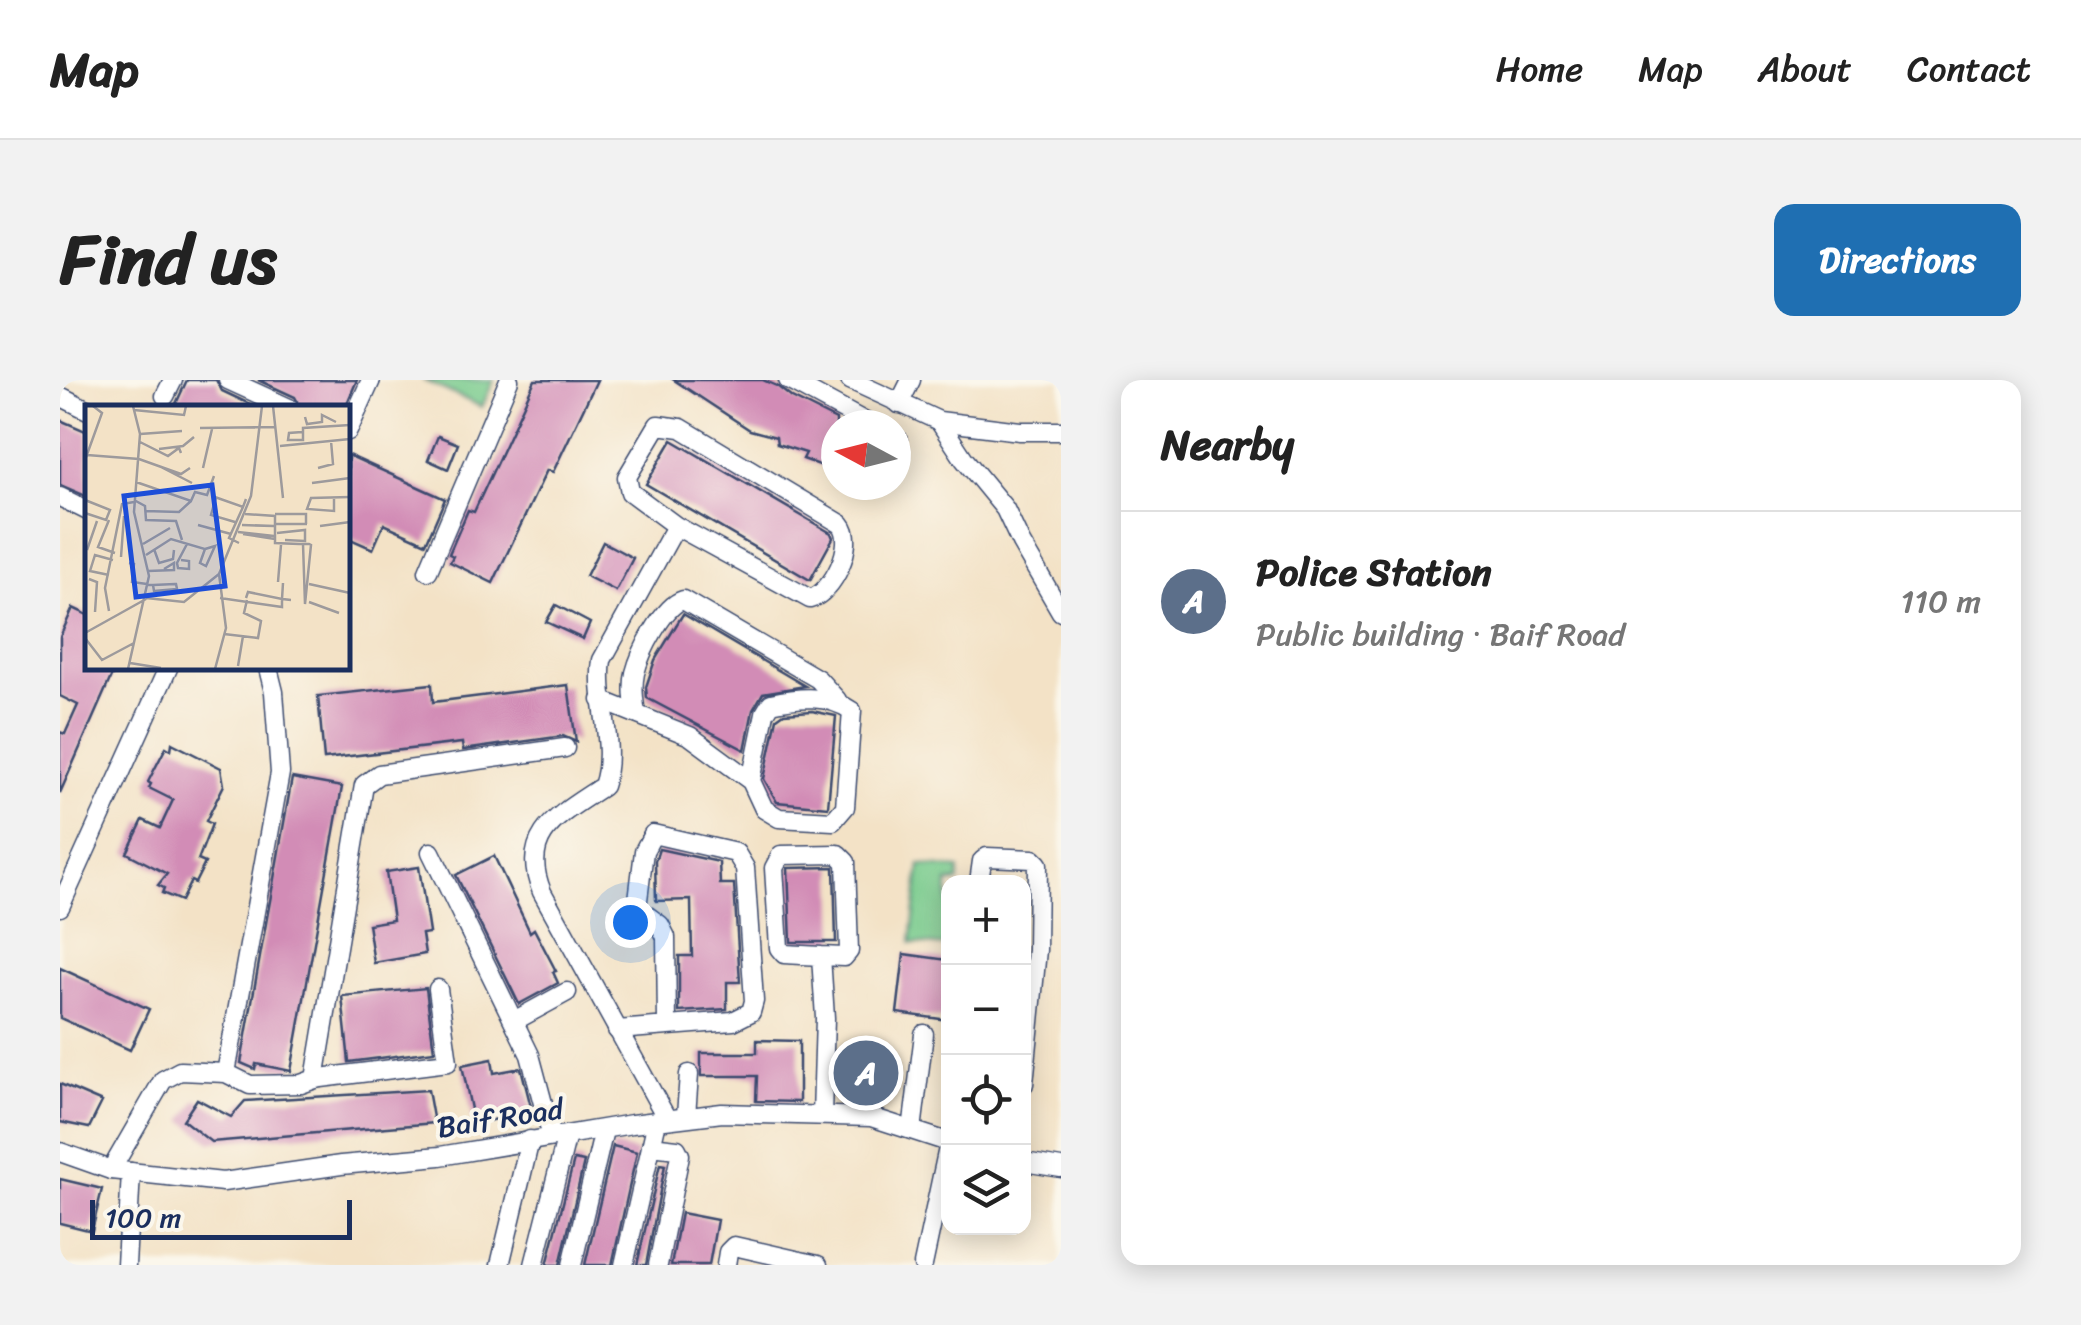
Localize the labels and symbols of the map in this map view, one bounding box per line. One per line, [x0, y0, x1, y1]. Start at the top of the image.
inset map [85, 405, 350, 670]
north arrow [821, 410, 911, 500]
your location [605, 897, 656, 948]
pin: A [834, 1036, 898, 1110]
street label: Baif Road [433, 1081, 569, 1155]
scale bar [90, 1195, 352, 1240]

